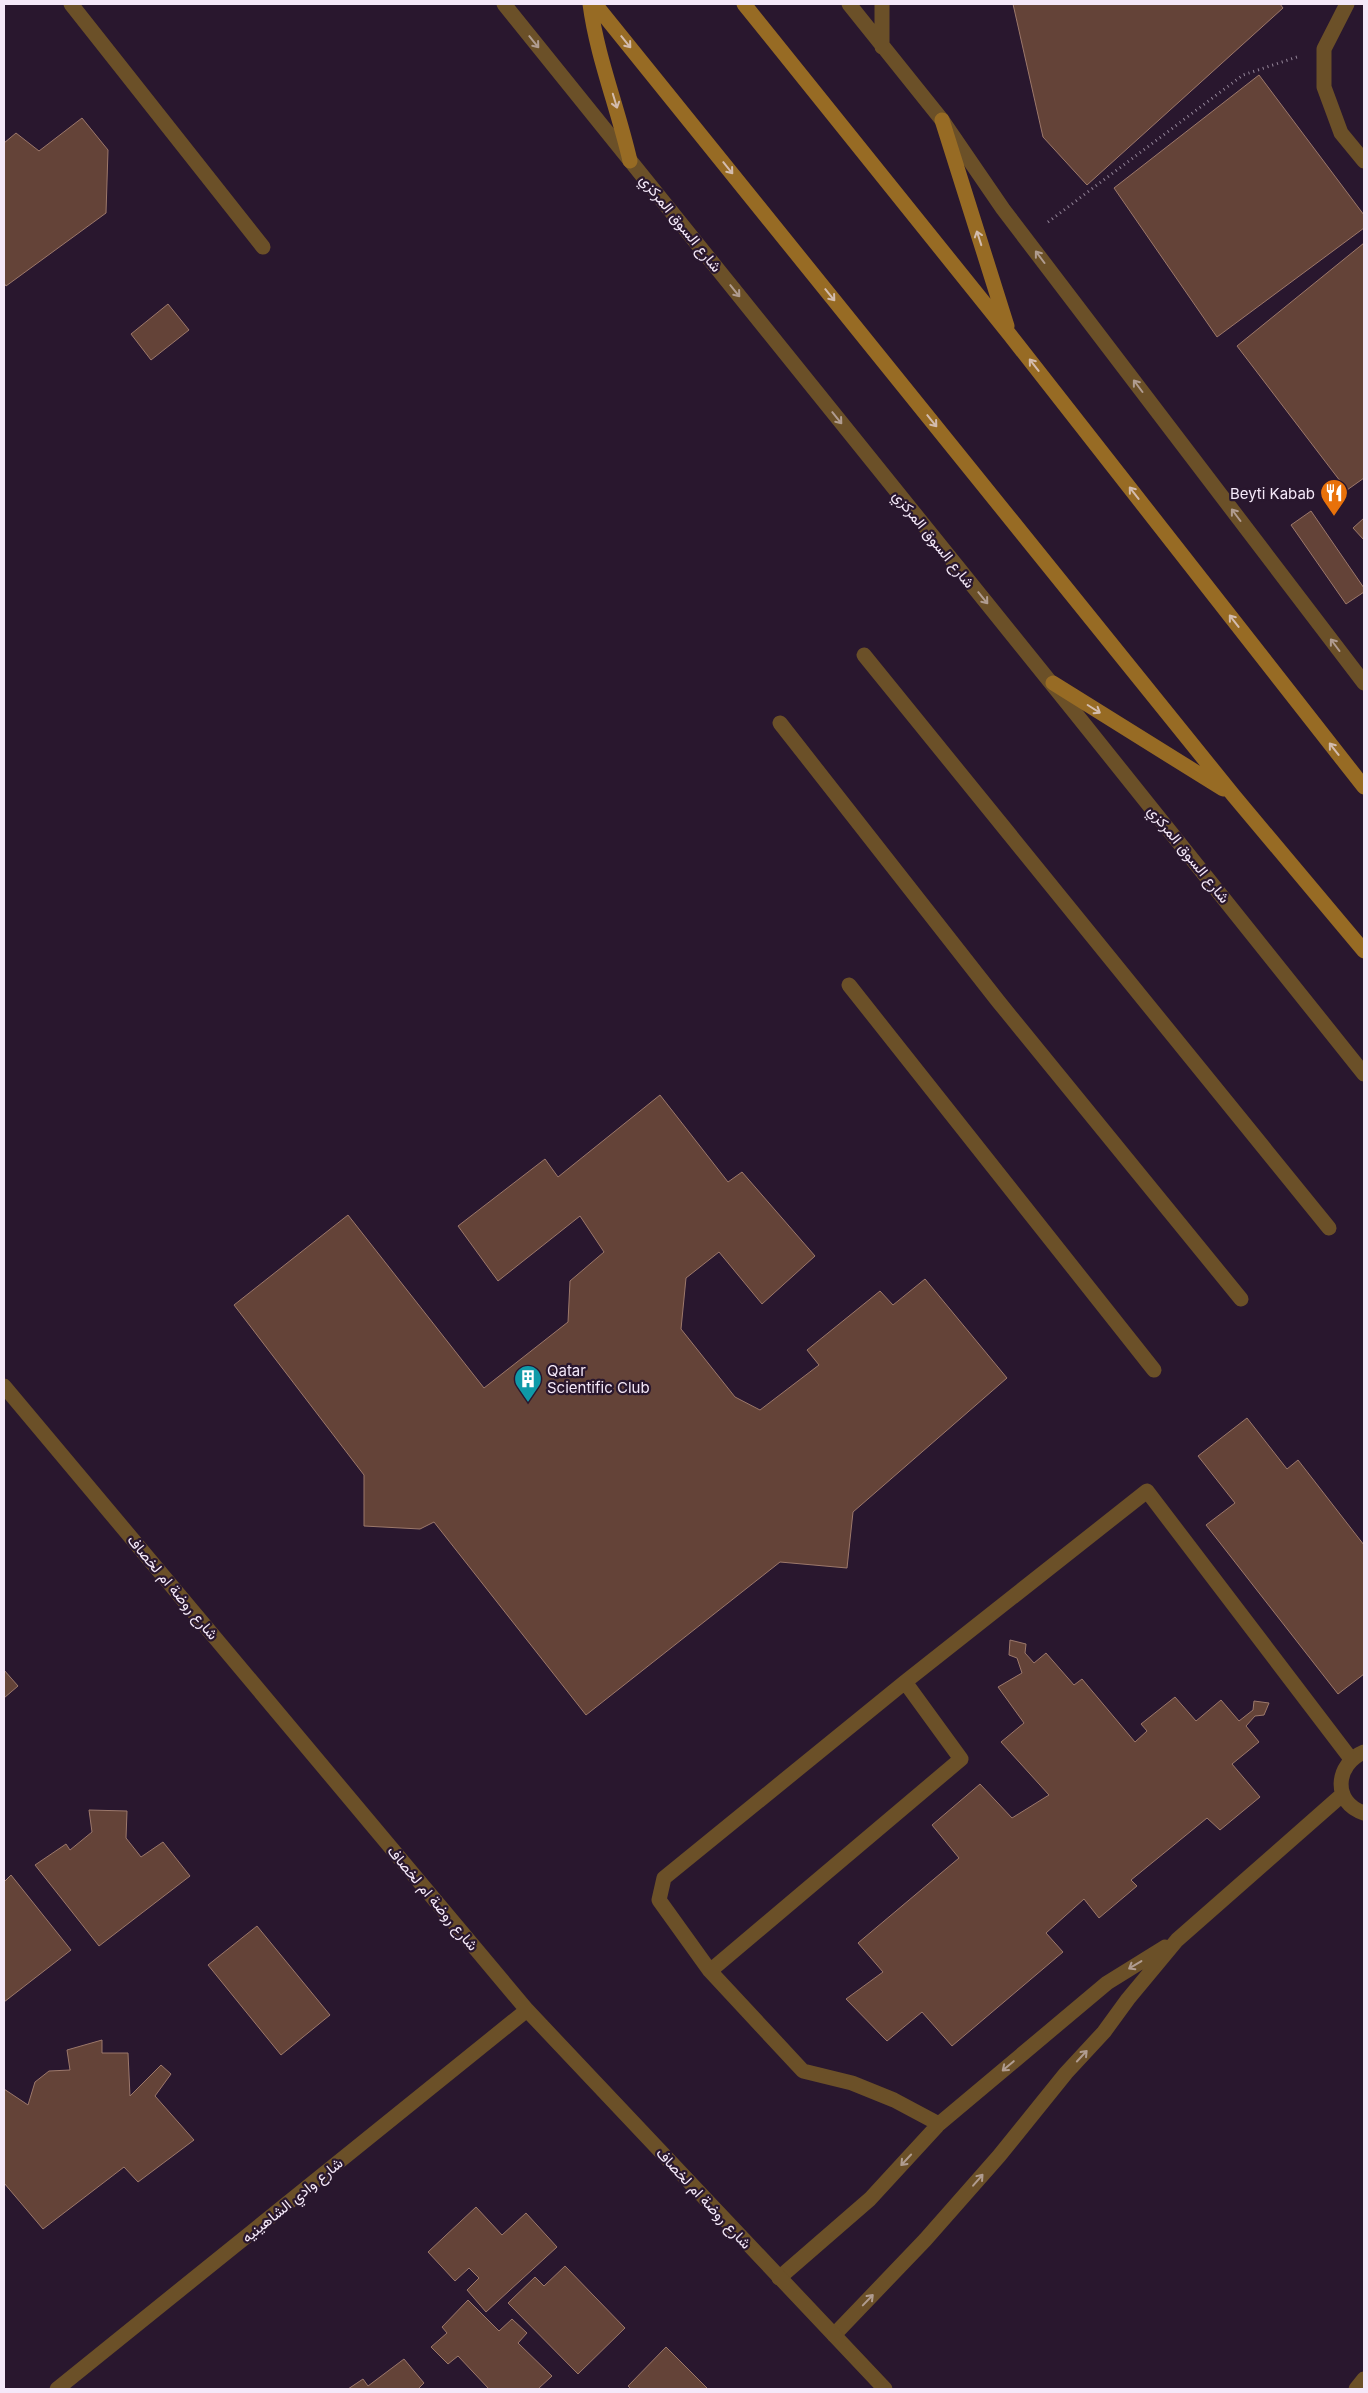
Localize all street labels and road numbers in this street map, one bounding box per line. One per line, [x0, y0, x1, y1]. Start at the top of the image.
street label: شارع السوق المركزي [633, 170, 726, 278]
street label: شارع السوق المركزي [886, 486, 979, 594]
street label: شارع السوق المركزي [1141, 801, 1234, 909]
street label: شارع روضة ام لخصاف [122, 1531, 223, 1645]
street label: شارع روضة ام لخصاف [382, 1842, 483, 1956]
street label: شارع روضة ام لخصاف [651, 2143, 756, 2254]
street label: شارع وادي الشاهينيه [237, 2153, 349, 2250]

